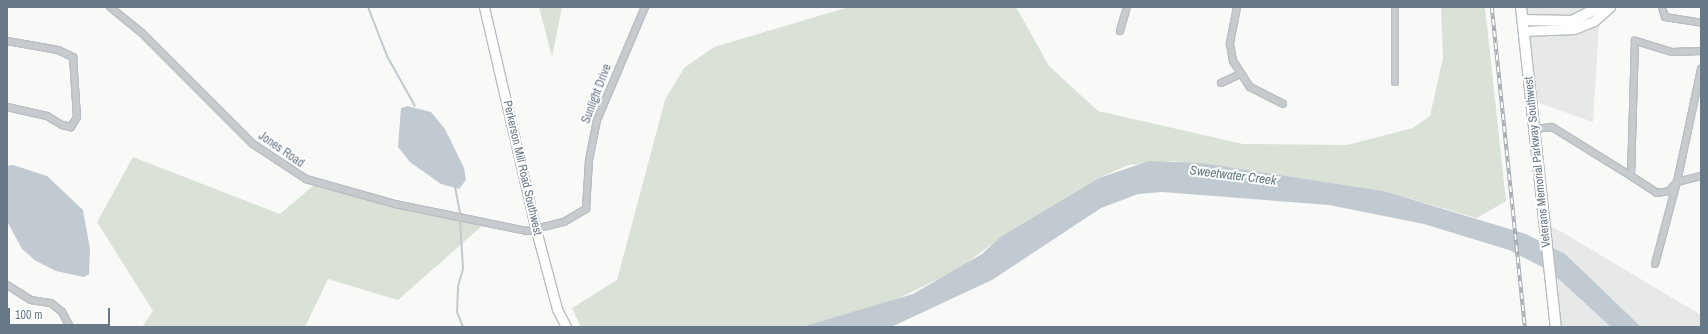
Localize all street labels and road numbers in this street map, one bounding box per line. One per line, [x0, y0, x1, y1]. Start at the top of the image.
street label: Sunlight Drive [579, 62, 615, 126]
street label: Veterans Memorial Parkway Southwest [1522, 76, 1554, 248]
street label: Perkerson Mill Road Southwest [499, 99, 545, 237]
street label: Jones Road [255, 129, 307, 171]

